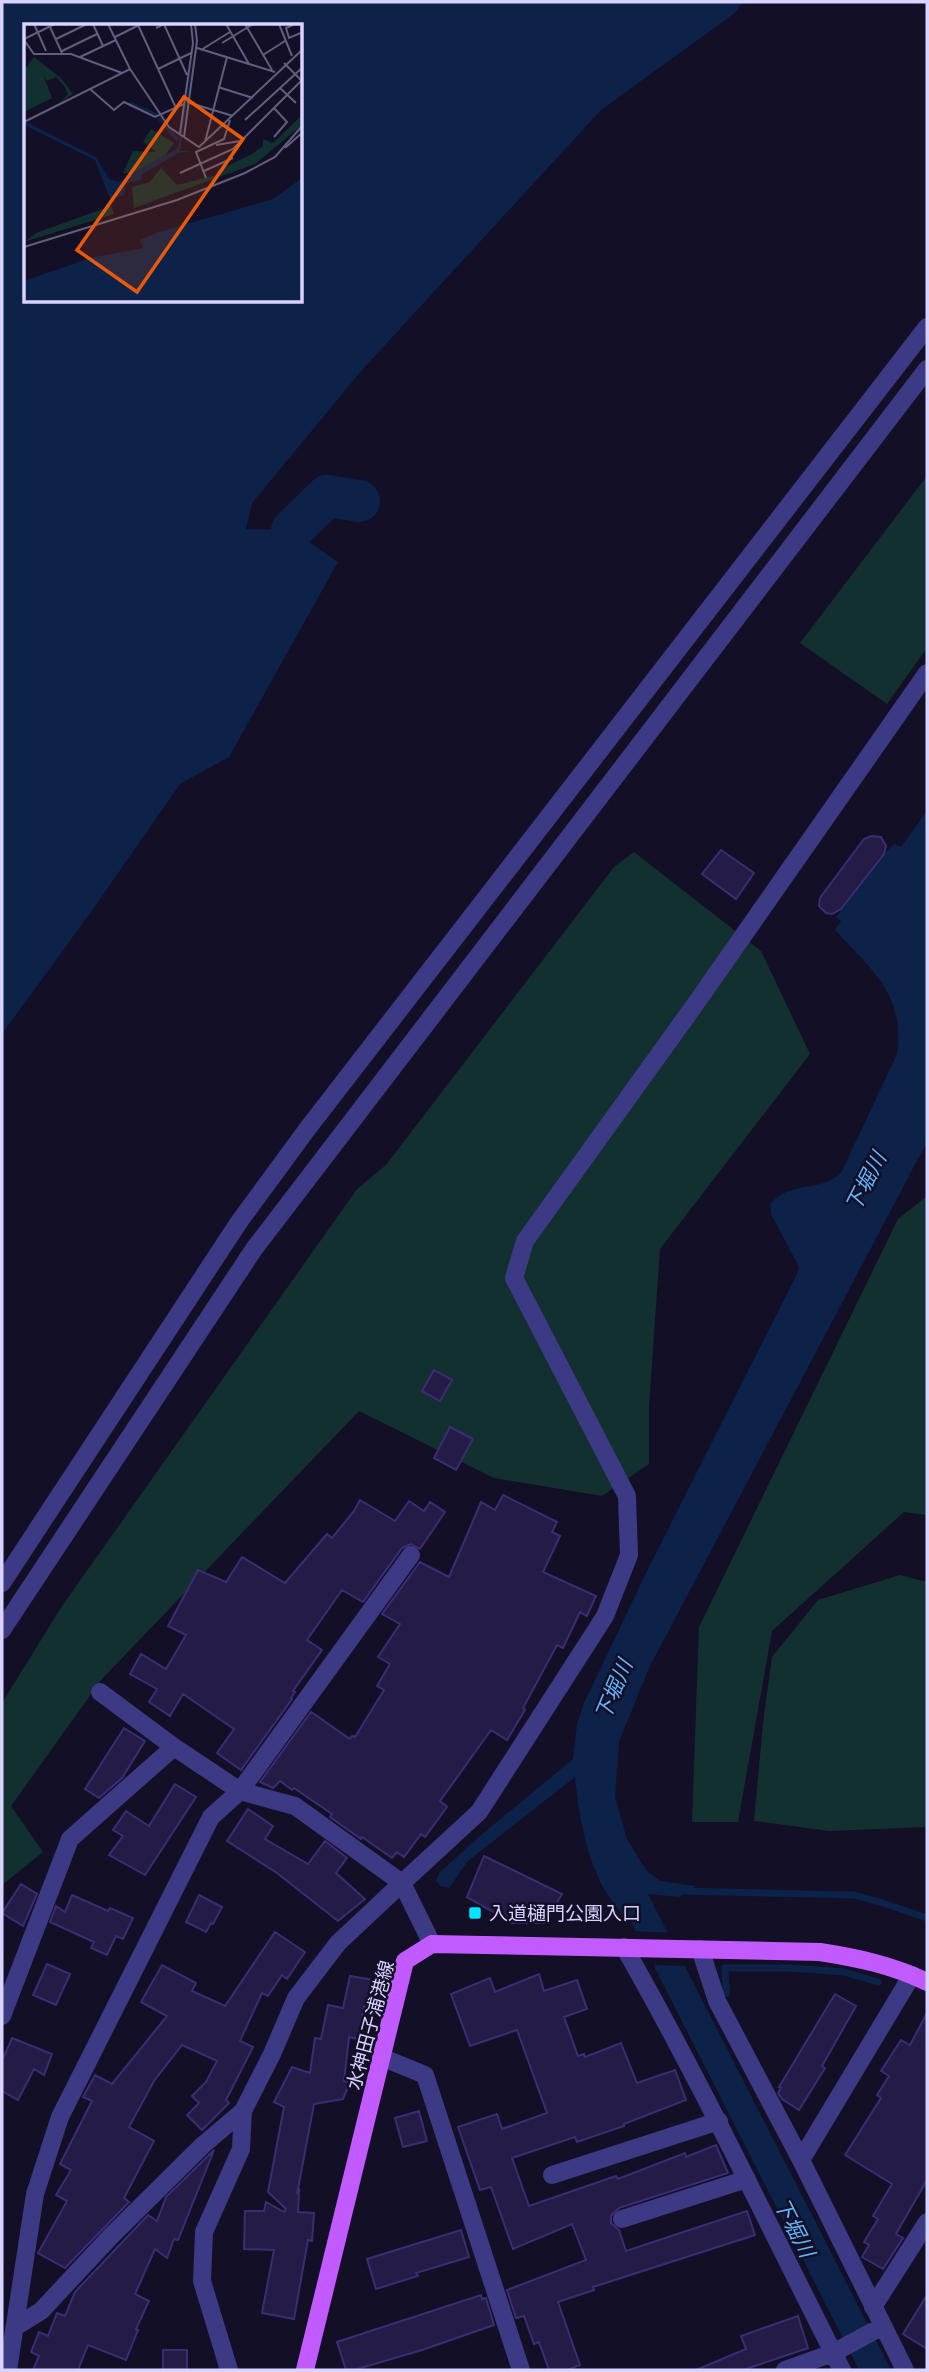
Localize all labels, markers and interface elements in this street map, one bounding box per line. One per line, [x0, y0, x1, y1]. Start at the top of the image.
inset map [24, 24, 303, 303]
water label: 下堀川 [838, 1145, 895, 1217]
water label: 下堀川 [588, 1653, 641, 1725]
place label: 入道樋門公園入口 [489, 1901, 641, 1928]
marker: 入道樋門公園入口 [467, 1905, 483, 1921]
street label: 水神田子浦港線 [341, 1958, 402, 2093]
water label: 下堀川 [766, 2193, 823, 2265]

